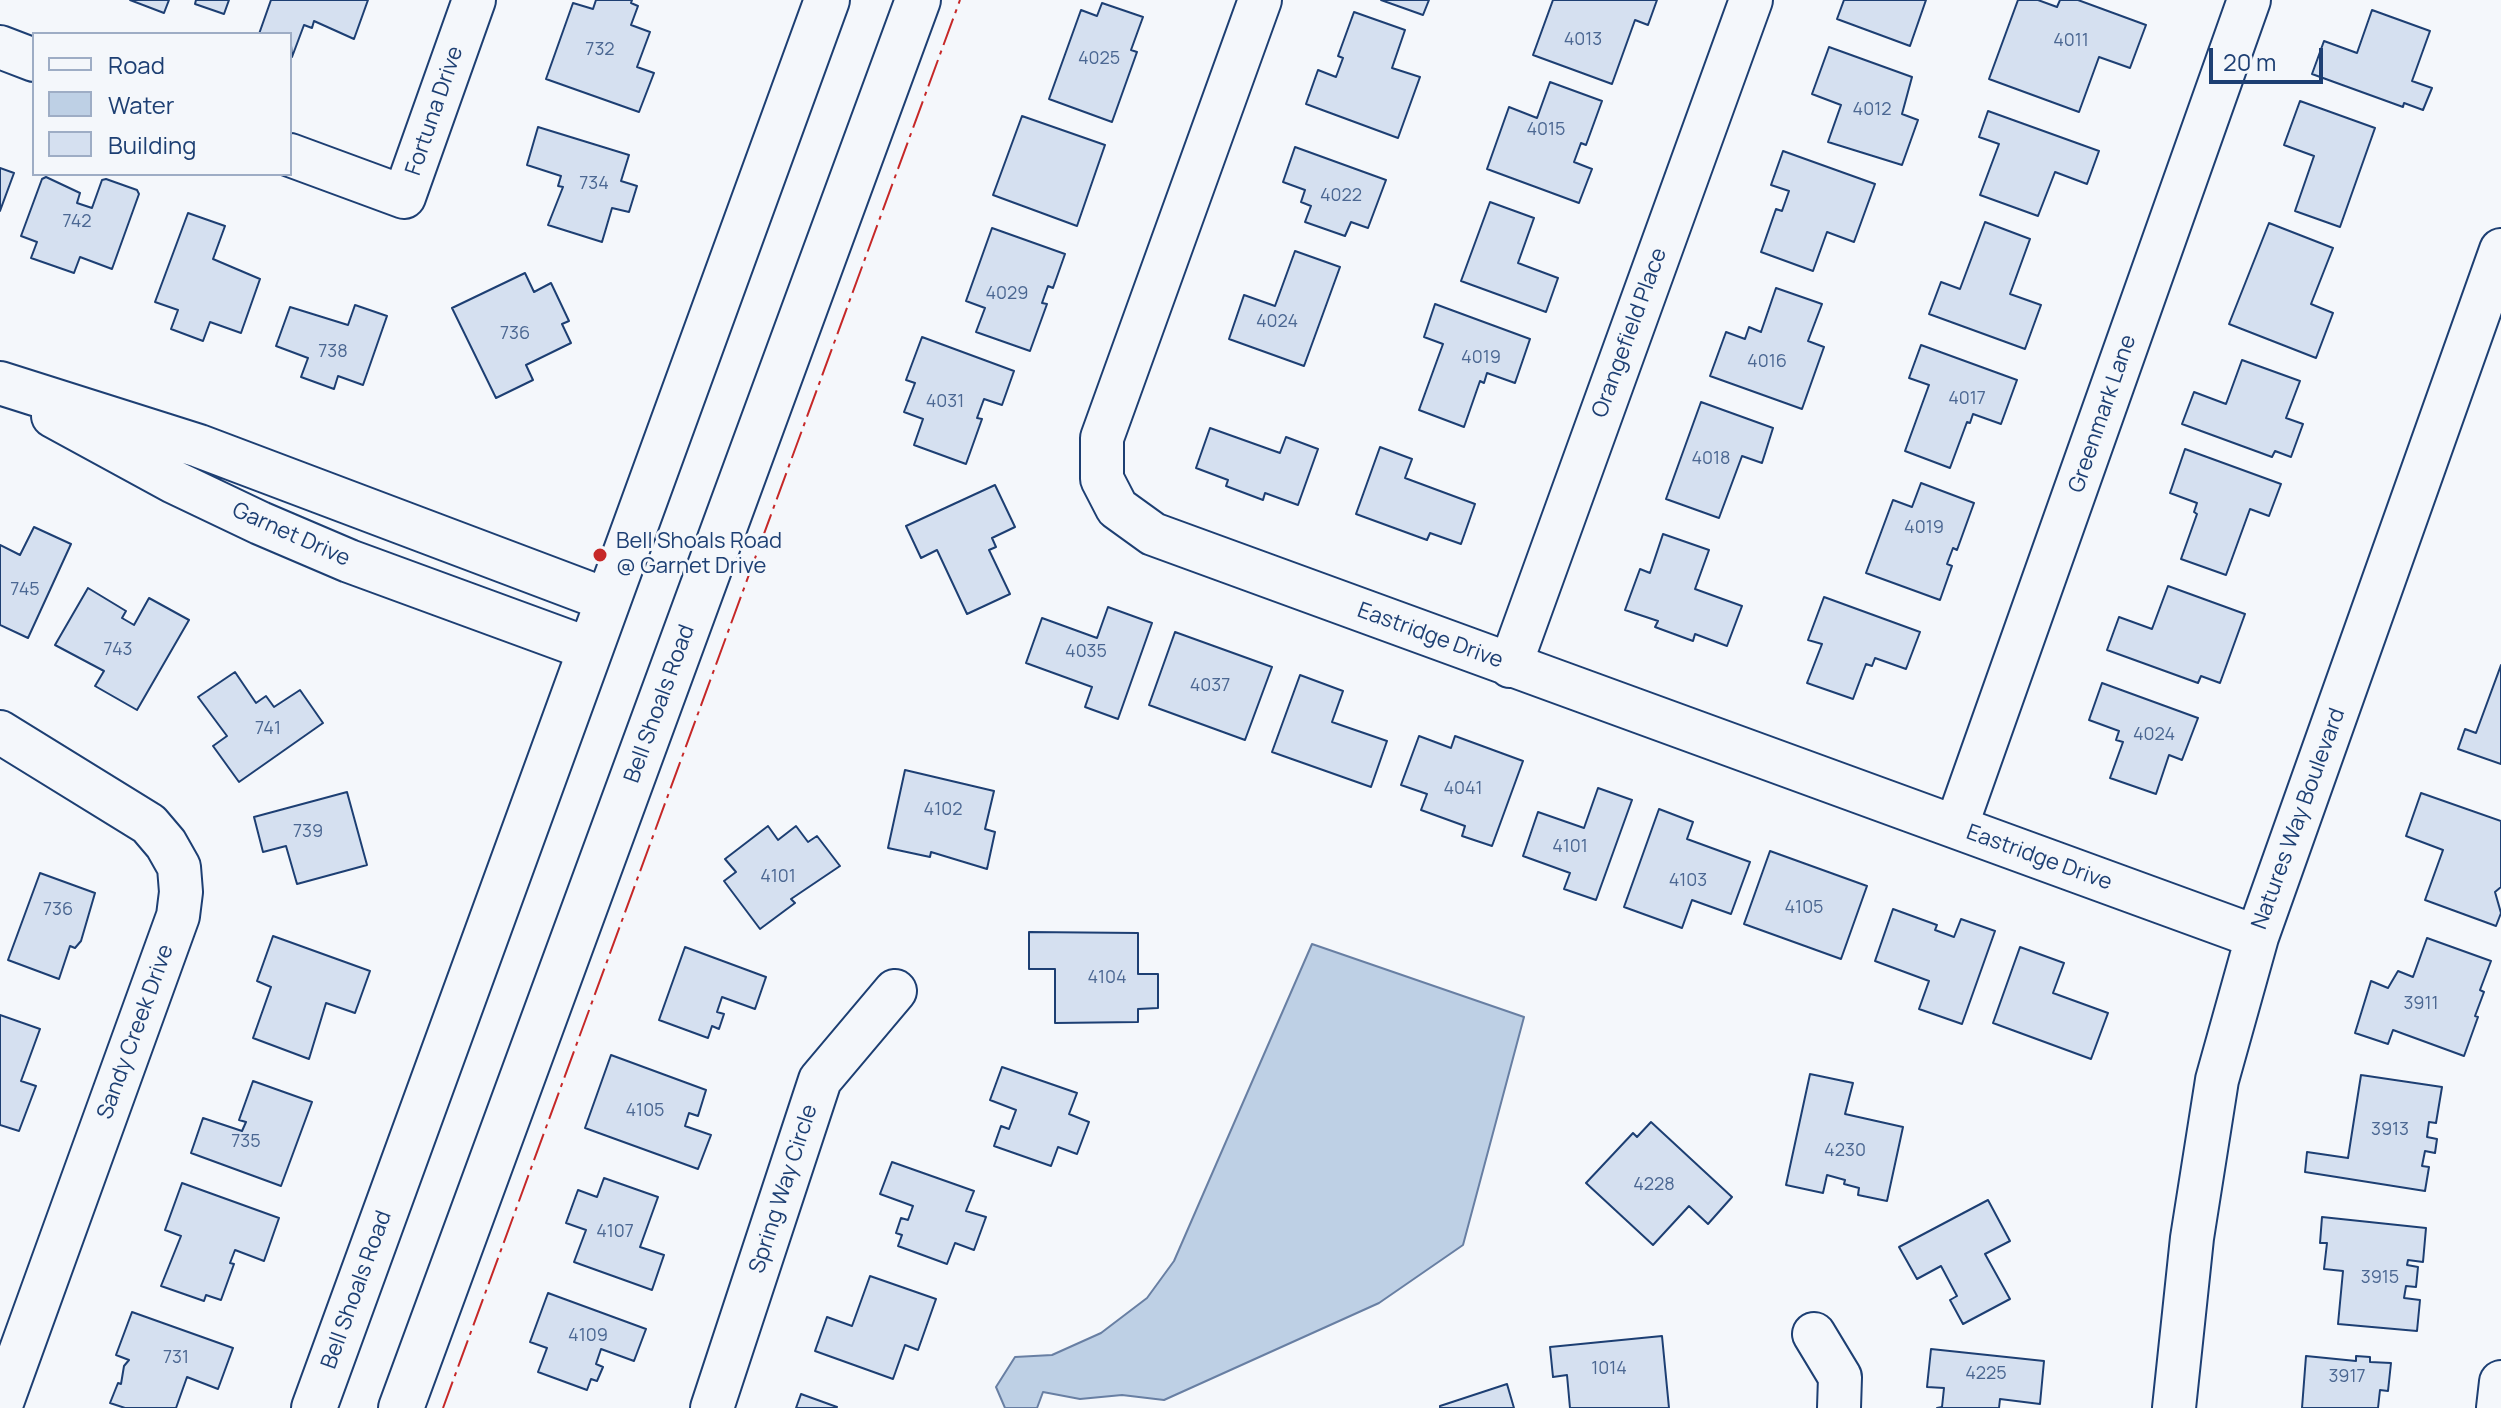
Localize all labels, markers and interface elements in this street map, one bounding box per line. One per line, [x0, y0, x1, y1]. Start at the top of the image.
house number: 4013 [1564, 29, 1602, 51]
house number: 4011 [2053, 30, 2089, 52]
legend [32, 32, 292, 176]
scale bar [2213, 32, 2327, 82]
house number: 732 [585, 39, 615, 61]
street label: Fortuna Drive [401, 43, 469, 179]
text: 20 m [2223, 45, 2276, 78]
text: Road [108, 48, 165, 81]
house number: 4025 [1078, 48, 1120, 70]
text: Water [108, 88, 175, 121]
house number: 4012 [1853, 99, 1891, 121]
house number: 4015 [1526, 119, 1566, 141]
text: Building [108, 128, 196, 161]
house number: 734 [579, 173, 609, 195]
house number: 4022 [1320, 185, 1362, 207]
house number: 742 [62, 211, 92, 233]
street label: Orangefield Place [1587, 245, 1673, 421]
house number: 4029 [985, 283, 1029, 305]
house number: 4024 [1256, 311, 1298, 333]
house number: 736 [500, 323, 530, 345]
street label: Greenmark Lane [2064, 332, 2142, 496]
house number: 738 [318, 341, 348, 363]
house number: 4019 [1461, 347, 1501, 369]
house number: 4016 [1747, 351, 1787, 373]
house number: 4017 [1948, 388, 1986, 410]
house number: 4031 [926, 391, 964, 413]
house number: 4018 [1691, 448, 1731, 470]
street label: Garnet Drive [228, 497, 354, 573]
house number: 4019 [1904, 517, 1944, 539]
place label: Bell Shoals Road @ Garnet Drive [616, 529, 782, 580]
marker: Bell Shoals Road @ Garnet Drive [591, 546, 609, 564]
house number: 745 [10, 579, 40, 601]
street label: Eastridge Drive [1354, 597, 1506, 675]
street label: Bell Shoals Road [619, 621, 701, 787]
house number: 743 [104, 639, 132, 661]
house number: 4035 [1065, 641, 1107, 663]
house number: 4037 [1190, 675, 1230, 697]
street label: Natures Way Boulevard [2247, 705, 2351, 933]
house number: 741 [255, 718, 281, 740]
house number: 4024 [2133, 724, 2175, 746]
house number: 4041 [1443, 778, 1483, 800]
house number: 4102 [924, 799, 962, 821]
street label: Eastridge Drive [1963, 819, 2115, 897]
house number: 739 [293, 821, 323, 843]
house number: 4101 [1552, 836, 1588, 858]
house number: 4101 [760, 866, 796, 888]
house number: 4103 [1669, 870, 1707, 892]
house number: 4105 [1784, 897, 1824, 919]
house number: 736 [43, 899, 73, 921]
street label: Sandy Creek Drive [92, 941, 180, 1123]
house number: 4104 [1087, 967, 1127, 989]
house number: 3911 [2403, 993, 2439, 1015]
house number: 4105 [625, 1100, 665, 1122]
street label: Spring Way Circle [744, 1101, 824, 1277]
house number: 3913 [2371, 1119, 2409, 1141]
house number: 735 [231, 1131, 261, 1153]
house number: 4230 [1824, 1140, 1866, 1162]
house number: 4228 [1633, 1174, 1675, 1196]
street label: Bell Shoals Road [316, 1207, 398, 1373]
house number: 4107 [596, 1221, 634, 1243]
house number: 3915 [2361, 1267, 2399, 1289]
house number: 4109 [568, 1325, 608, 1347]
house number: 731 [163, 1347, 189, 1369]
house number: 1014 [1591, 1358, 1627, 1380]
house number: 4225 [1965, 1363, 2007, 1385]
house number: 3917 [2328, 1366, 2366, 1388]

